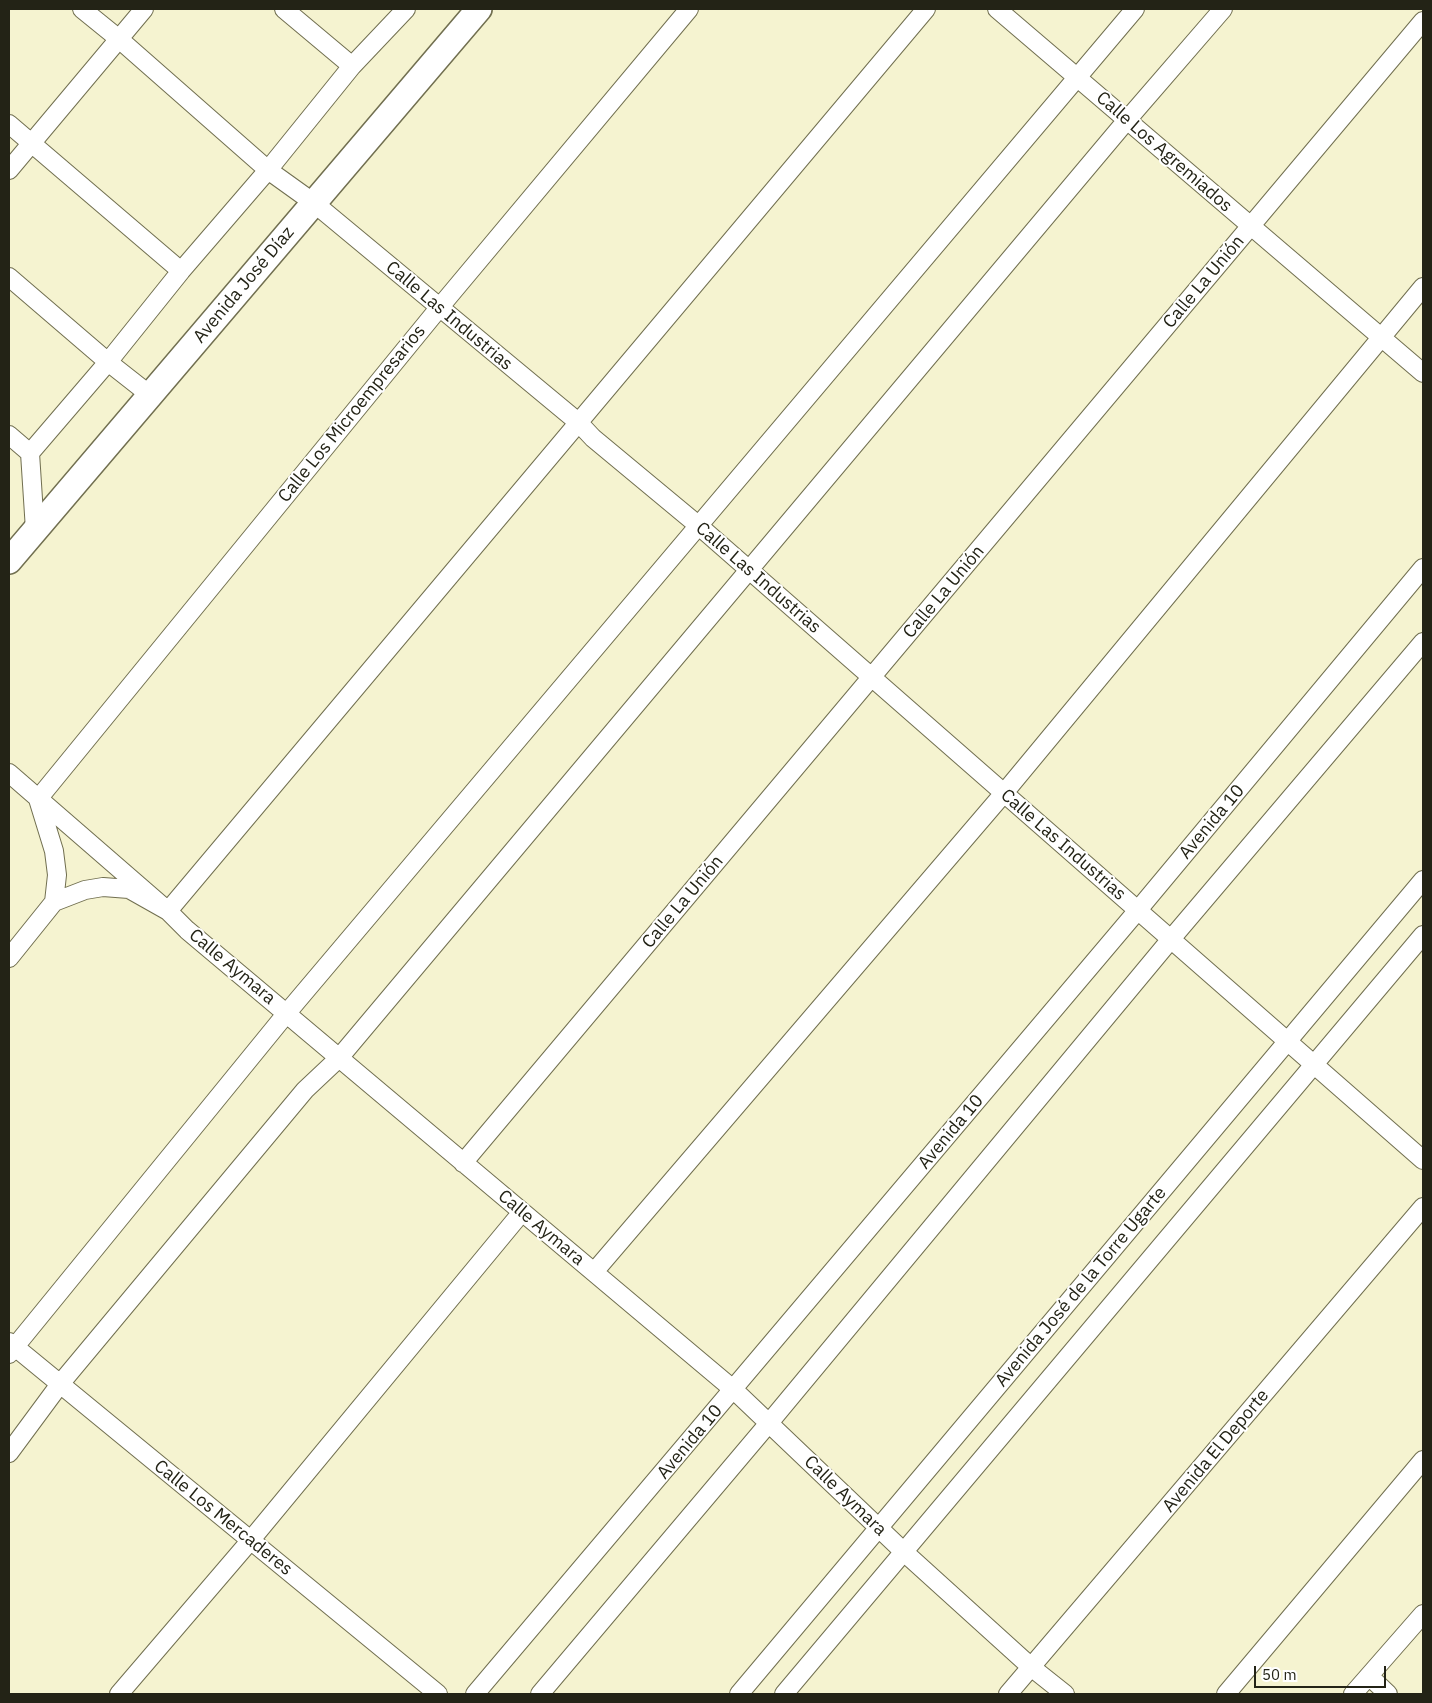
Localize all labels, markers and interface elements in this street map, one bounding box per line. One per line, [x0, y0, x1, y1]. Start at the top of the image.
street label: Calle Los Agremiados [1092, 87, 1236, 217]
street label: Avenida José Díaz [189, 222, 299, 348]
street label: Calle La Unión [1159, 231, 1249, 333]
street label: Calle Las Industrias [381, 257, 517, 375]
street label: Calle Los Microempresarios [274, 321, 430, 507]
street label: Calle Las Industrias [691, 518, 825, 638]
street label: Calle La Unión [899, 541, 989, 643]
street label: Avenida 10 [1175, 780, 1249, 864]
street label: Calle Las Industrias [996, 785, 1130, 905]
street label: Calle La Unión [638, 851, 728, 953]
street label: Calle Aymara [184, 925, 280, 1009]
street label: Avenida 10 [914, 1090, 988, 1174]
street label: Avenida José de la Torre Ugarte [991, 1183, 1171, 1391]
street label: Calle Aymara [493, 1186, 589, 1270]
street label: Avenida El Deporte [1158, 1385, 1274, 1517]
street label: Avenida 10 [653, 1400, 727, 1484]
street label: Calle Aymara [799, 1451, 891, 1541]
street label: Calle Los Mercaderes [149, 1456, 297, 1580]
scale bar [1257, 1656, 1390, 1688]
text: 50 m [1262, 1665, 1297, 1684]

